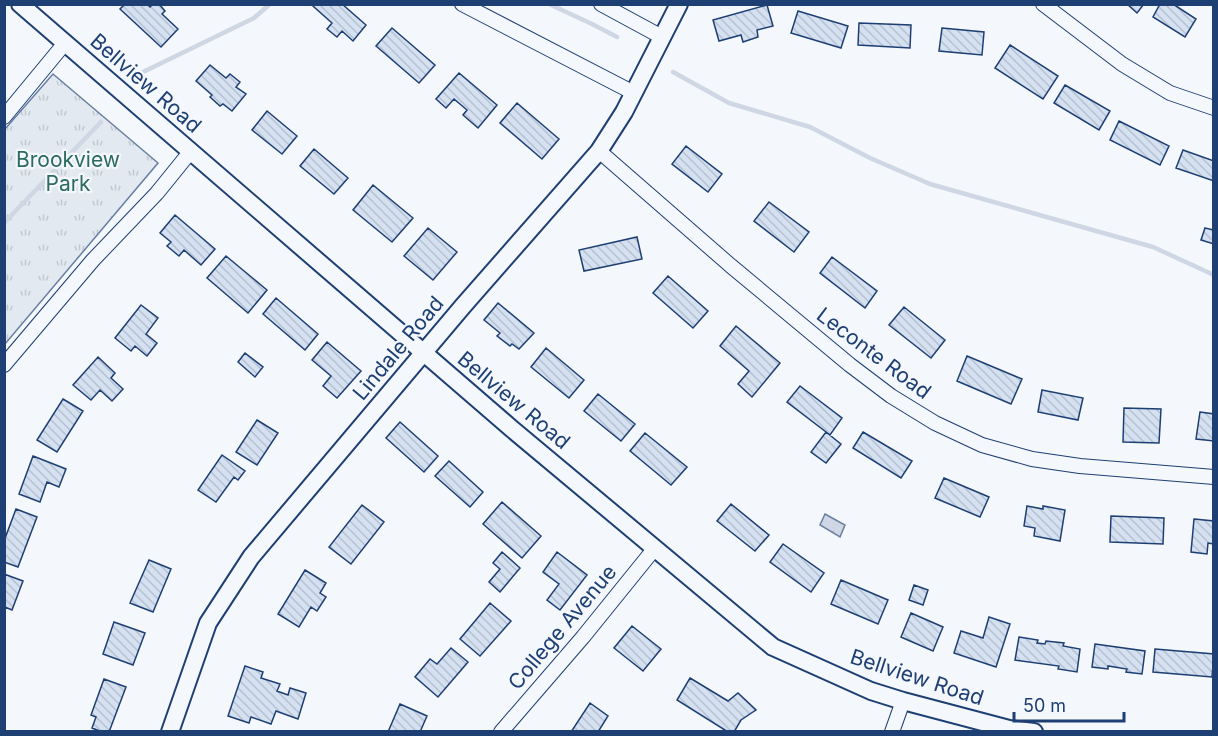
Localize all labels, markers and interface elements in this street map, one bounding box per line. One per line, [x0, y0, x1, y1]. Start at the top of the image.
street label: Bellview Road [85, 28, 207, 138]
park label: Brookview Park [16, 147, 120, 196]
street label: Lindale Road [347, 291, 449, 405]
street label: Leconte Road [812, 302, 936, 404]
street label: Bellview Road [453, 346, 575, 454]
street label: College Avenue [503, 560, 621, 694]
street label: Bellview Road [847, 644, 987, 710]
scale bar [1014, 685, 1124, 723]
text: 50 m [1023, 695, 1066, 716]

